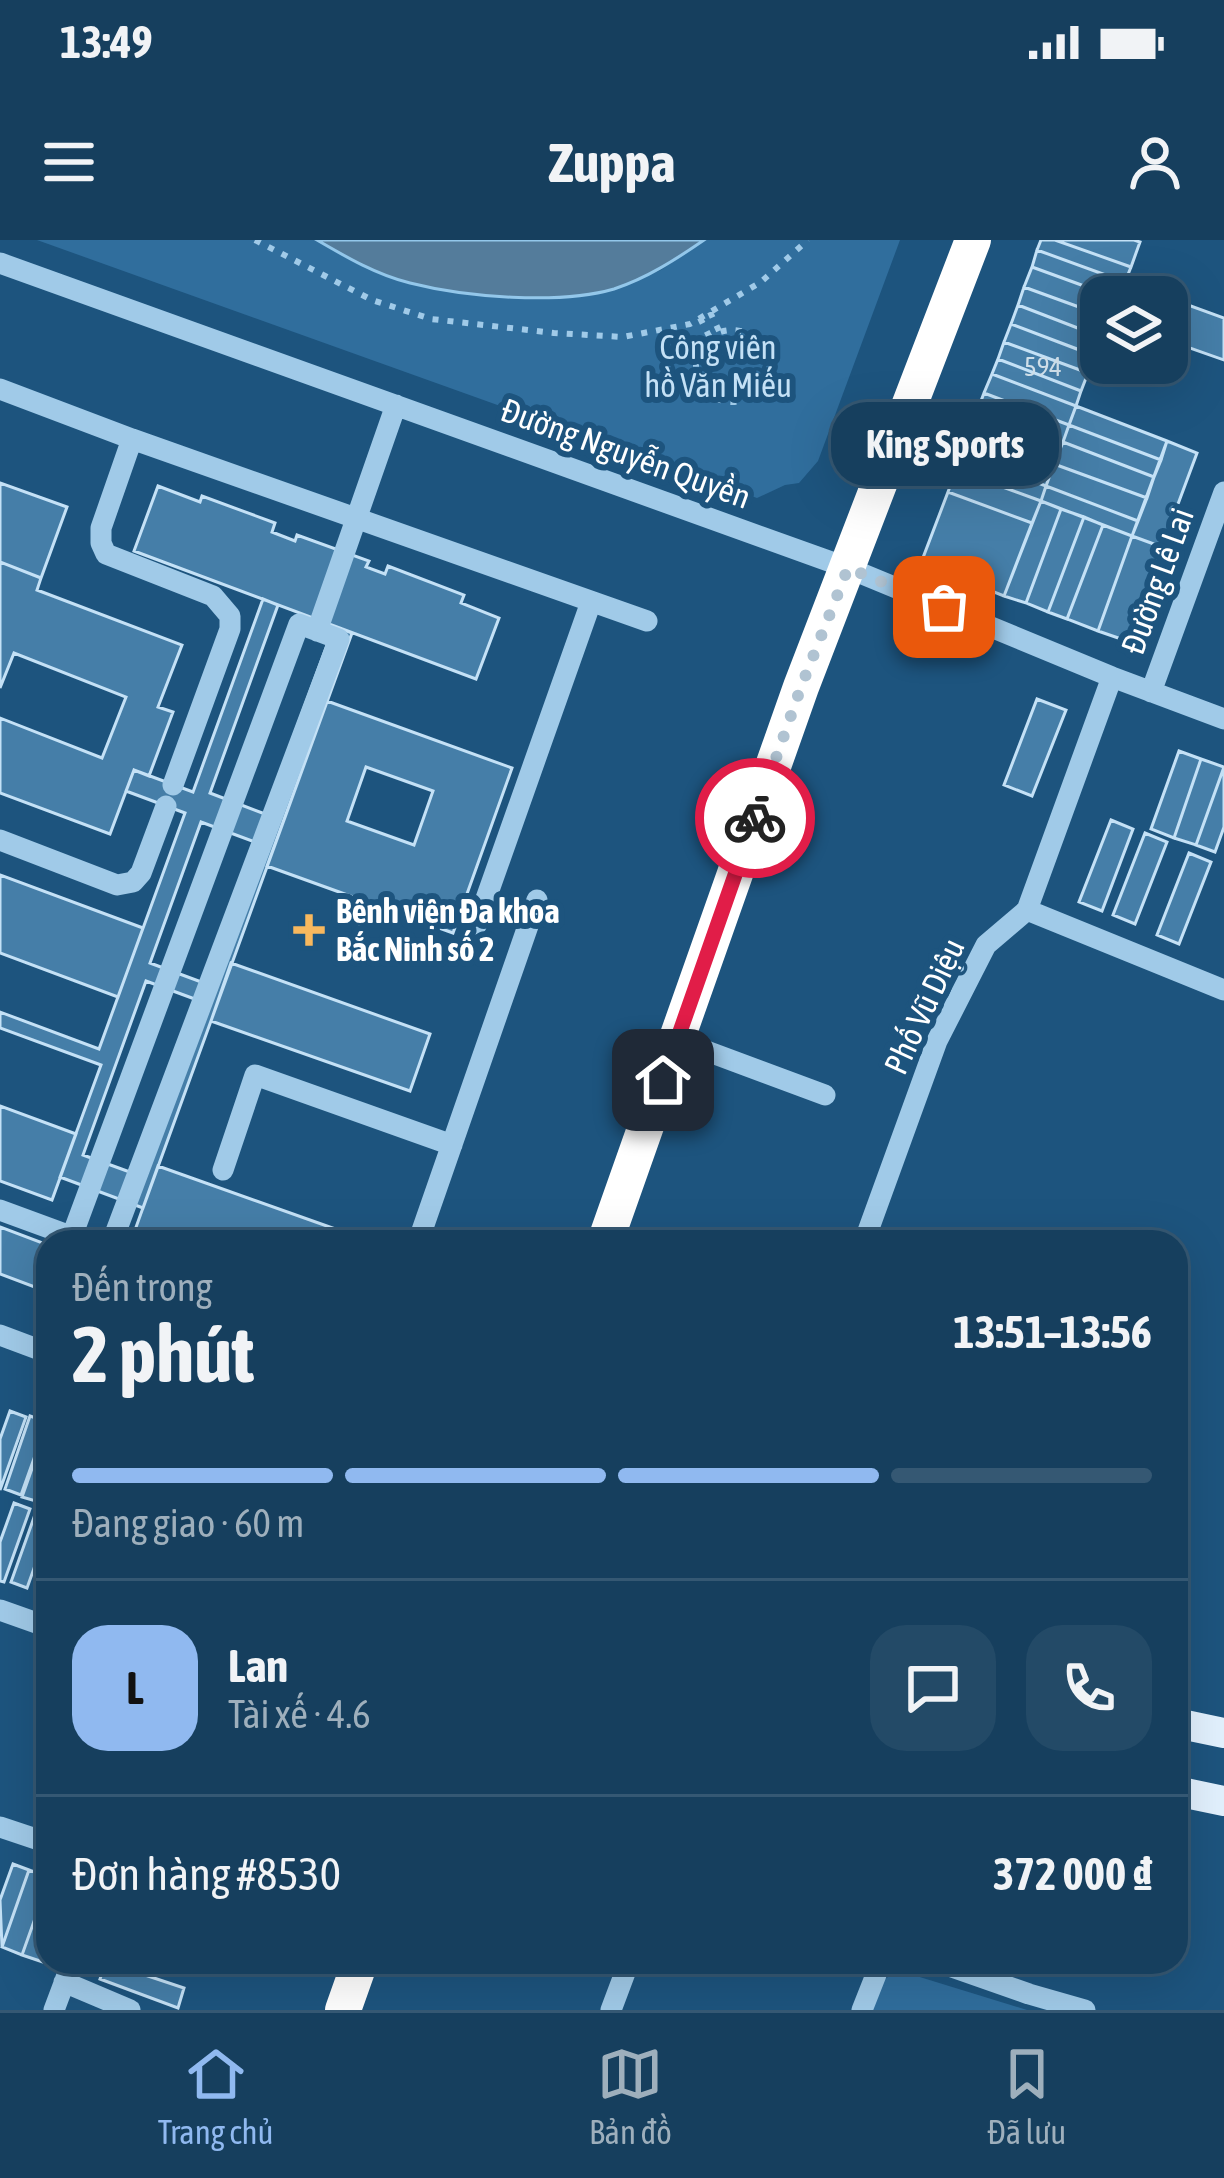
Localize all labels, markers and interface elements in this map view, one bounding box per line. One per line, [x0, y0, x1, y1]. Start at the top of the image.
text: 13:49 [60, 16, 153, 68]
icon: menu [36, 129, 102, 195]
icon: person [1122, 129, 1188, 195]
text: Zuppa [549, 132, 675, 193]
map controls [1080, 276, 1188, 384]
button: layers [1080, 276, 1188, 384]
park label: Công viên hồ Văn Miếu [644, 328, 792, 404]
house number: 594 [1024, 351, 1062, 382]
street label: Đường Nguyễn Quyền [496, 390, 756, 516]
callout: King Sports [830, 403, 1058, 487]
text: King Sports [866, 422, 1024, 466]
street label: Đường Lê Lai [1113, 503, 1201, 659]
pin [893, 556, 995, 658]
icon: bag [911, 574, 977, 640]
courier [695, 758, 815, 878]
icon: bike [722, 785, 788, 851]
place label: Bệnh viện Đa khoa Bắc Ninh số 2 [336, 892, 560, 968]
marker: Bệnh viện Đa khoa Bắc Ninh số 2 [293, 914, 325, 946]
street label: Phố Vũ Diệu [876, 932, 972, 1080]
pin [612, 1029, 714, 1131]
icon: home [630, 1047, 696, 1113]
text: Đến trong [72, 1265, 213, 1309]
text: 13:51–13:56 [953, 1306, 1152, 1358]
text: 2 phút [72, 1309, 254, 1399]
text: Đang giao · 60 m [72, 1501, 304, 1545]
button: chat [870, 1625, 996, 1751]
button: phone [1026, 1625, 1152, 1751]
text: Lan [228, 1640, 288, 1692]
text: L [126, 1662, 144, 1714]
text: Tài xế · 4.6 [228, 1692, 371, 1736]
text: Đơn hàng #8530 [72, 1848, 341, 1900]
text: 372 000 ₫ [993, 1848, 1152, 1900]
tab: Trang chủ [158, 2041, 274, 2151]
tab: Bản đồ [589, 2041, 672, 2151]
tab: Đã lưu [987, 2041, 1066, 2151]

